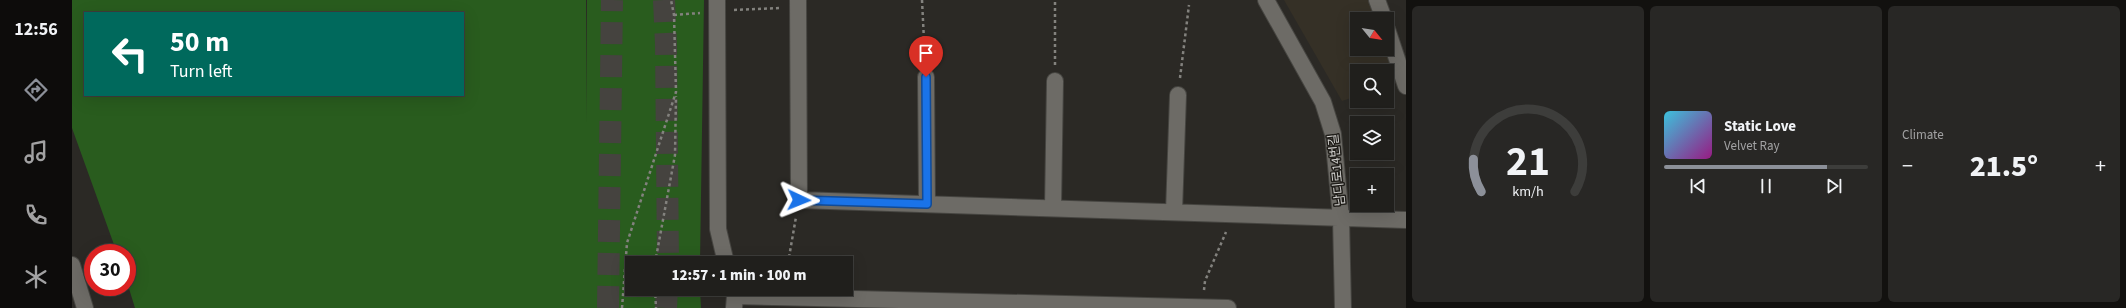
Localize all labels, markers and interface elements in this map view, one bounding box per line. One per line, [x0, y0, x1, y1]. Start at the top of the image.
north arrow [1350, 12, 1394, 56]
map controls [1350, 12, 1394, 212]
text: 12:56 [14, 17, 58, 42]
text: 50 m [170, 22, 229, 62]
icon: left [104, 28, 156, 80]
pin [909, 36, 943, 77]
icon: arrive [915, 42, 937, 64]
text: Turn left [170, 59, 232, 84]
button: search [1350, 64, 1394, 108]
icon: directions [22, 76, 50, 104]
button: layers [1350, 116, 1394, 160]
text: Static Love [1724, 116, 1796, 137]
text: Climate [1902, 126, 1944, 144]
text: 21 [1506, 132, 1550, 192]
street label: 남디로14번길 [1324, 133, 1350, 207]
text: Velvet Ray [1724, 137, 1780, 155]
icon: music [22, 138, 50, 166]
text: 21.5° [1970, 145, 2038, 188]
text: − [1902, 150, 1913, 182]
text: + [2095, 150, 2106, 182]
button: + [1350, 168, 1394, 212]
icon: previous [1687, 175, 1709, 197]
icon: pause [1755, 175, 1777, 197]
icon: next [1823, 175, 1845, 197]
position arrow [778, 179, 820, 221]
text: km/h [1512, 181, 1544, 202]
icon: phone [22, 201, 50, 229]
speed limit sign: 30 [84, 244, 136, 296]
icon: climate [22, 263, 50, 291]
text: 12:57 · 1 min · 100 m [672, 265, 806, 286]

